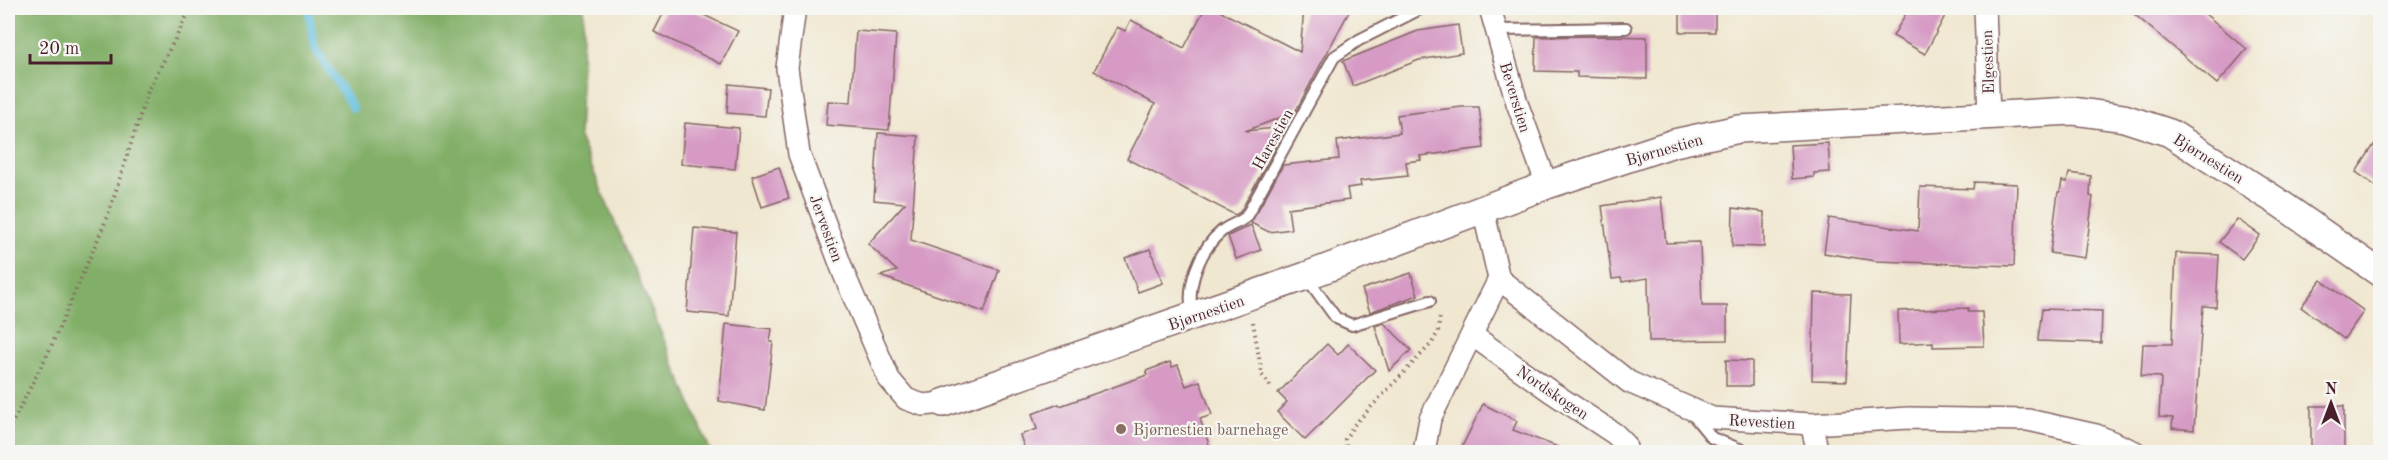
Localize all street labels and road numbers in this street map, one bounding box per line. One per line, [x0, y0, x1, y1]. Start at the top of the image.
street label: Elgestien [1980, 29, 1998, 94]
street label: Beverstien [1496, 60, 1532, 135]
street label: Harestien [1250, 106, 1297, 173]
street label: Bjørnestien [1624, 132, 1705, 170]
street label: Bjørnestien [2170, 132, 2246, 188]
street label: Jervestien [806, 193, 845, 265]
street label: Bjørnestien [1166, 293, 1247, 334]
street label: Nordskogen [1513, 364, 1591, 424]
street label: Revestien [1728, 413, 1796, 433]

